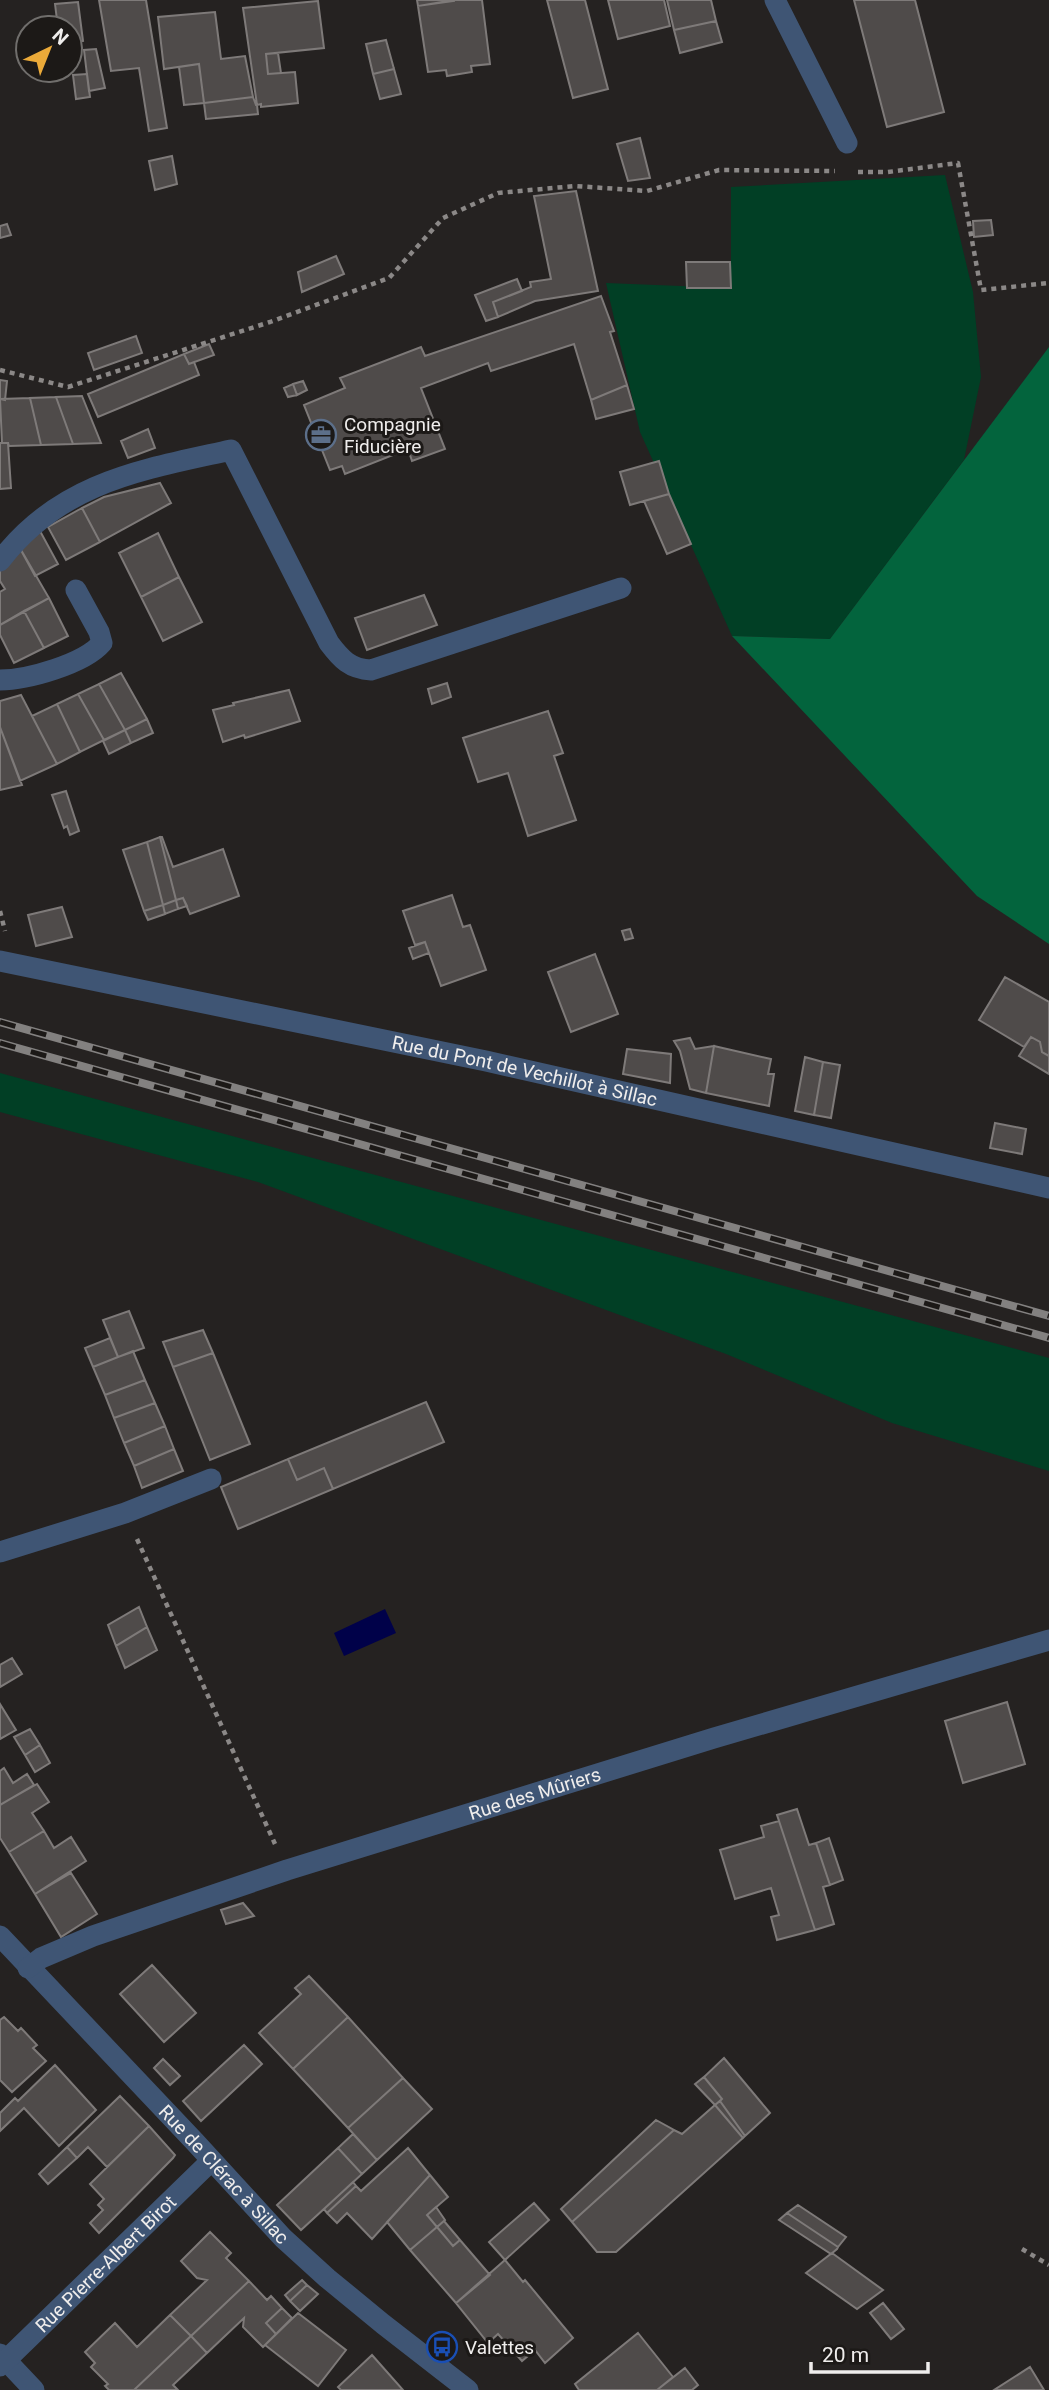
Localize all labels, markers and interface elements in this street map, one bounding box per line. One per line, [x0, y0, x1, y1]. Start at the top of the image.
north arrow [14, 14, 84, 84]
text: N [48, 24, 73, 50]
place label: Compagnie Fiducière [344, 413, 441, 458]
office icon: Compagnie Fiducière [304, 418, 338, 452]
street label: Rue du Pont de Vechillot à Sillac [390, 1031, 659, 1111]
street label: Rue des Mûriers [466, 1763, 604, 1825]
street label: Rue de Clérac à Sillac [154, 2100, 294, 2249]
street label: Rue Pierre-Albert Birot [31, 2190, 181, 2337]
bus stop icon: Valettes [425, 2330, 459, 2364]
scale bar [811, 2330, 928, 2374]
place label: Valettes [465, 2336, 534, 2359]
text: 20 m [822, 2343, 869, 2367]

